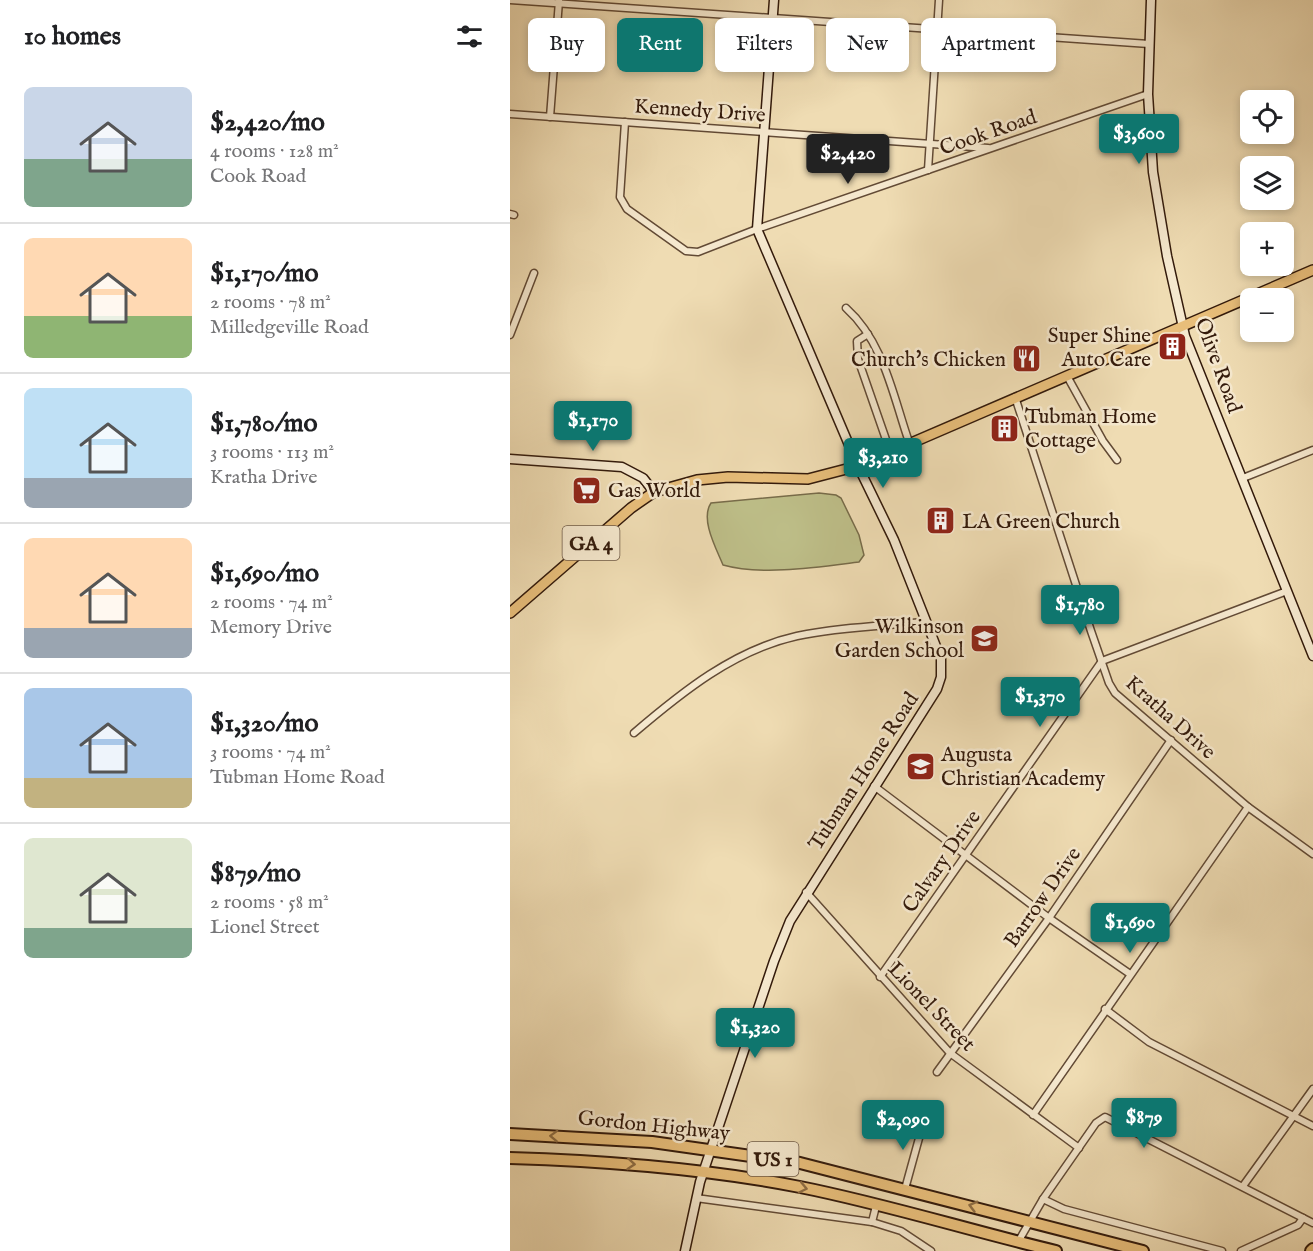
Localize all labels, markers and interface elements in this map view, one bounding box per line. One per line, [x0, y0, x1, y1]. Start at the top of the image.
chip: Buy [528, 18, 605, 72]
chip: Rent [617, 18, 703, 72]
chip: Filters [715, 18, 814, 72]
chip: New [826, 18, 909, 72]
chip: Apartment [921, 18, 1056, 72]
text: 10 homes [24, 20, 121, 53]
icon: filters [453, 20, 486, 53]
map controls [1240, 90, 1294, 342]
button: locate [1240, 90, 1294, 144]
street label: Kennedy Drive [633, 93, 767, 130]
street label: Cook Road [936, 104, 1041, 163]
text: $2,420/mo [210, 106, 325, 139]
icon: home [72, 111, 144, 183]
pin: $3,600 [1090, 114, 1188, 165]
text: $3,600 [1113, 121, 1165, 146]
pin: $2,420 [799, 134, 897, 185]
text: 4 rooms · 128 m² [210, 139, 339, 164]
text: $2,420 [820, 141, 876, 166]
button: layers [1240, 156, 1294, 210]
text: Cook Road [210, 164, 306, 189]
button: + [1240, 222, 1294, 276]
text: $1,170/mo [210, 257, 318, 290]
icon: home [72, 262, 144, 334]
button: − [1240, 288, 1294, 342]
text: 2 rooms · 78 m² [210, 290, 331, 315]
street label: Olive Road [1188, 314, 1248, 418]
text: Milledgeville Road [210, 315, 369, 340]
place label: Super Shine Auto Care [1048, 323, 1151, 374]
building icon: Super Shine Auto Care [1156, 331, 1188, 363]
restaurant icon: Church's Chicken [1011, 343, 1043, 375]
place label: Church's Chicken [851, 347, 1006, 374]
pin: $1,170 [544, 401, 642, 452]
place label: Tubman Home Cottage [1025, 404, 1157, 455]
text: $1,780/mo [210, 407, 318, 440]
text: $1,170 [568, 408, 618, 433]
icon: home [72, 412, 144, 484]
building icon: Tubman Home Cottage [988, 412, 1020, 444]
pin: $3,210 [834, 438, 932, 489]
text: 3 rooms · 113 m² [210, 440, 334, 465]
text: $3,210 [858, 445, 908, 470]
text: Kratha Drive [210, 465, 318, 490]
supermarket icon: Gas World [571, 474, 603, 506]
place label: Gas World [608, 478, 701, 505]
building icon: LA Green Church [925, 505, 957, 537]
place label: LA Green Church [962, 509, 1120, 536]
road number: GA 4 [562, 526, 620, 560]
text: $1,690/mo [210, 557, 319, 590]
icon: home [72, 562, 144, 634]
pin: $1,780 [1031, 585, 1129, 636]
text: 2 rooms · 74 m² [210, 590, 333, 615]
text: $1,780 [1055, 592, 1105, 617]
place label: Wilkinson Garden School [835, 614, 964, 665]
text: Memory Drive [210, 615, 332, 640]
school or university icon: Wilkinson Garden School [969, 622, 1001, 654]
street label: Kratha Drive [1119, 670, 1221, 766]
pin: $1,370 [991, 677, 1089, 728]
text: $1,370 [1015, 684, 1065, 709]
street label: Tubman Home Road [803, 687, 926, 856]
text: $1,320/mo [210, 707, 319, 740]
icon: home [72, 712, 144, 784]
text: 3 rooms · 74 m² [210, 740, 331, 765]
place label: Augusta Christian Academy [940, 742, 1106, 793]
school or university icon: Augusta Christian Academy [904, 750, 936, 782]
text: Tubman Home Road [210, 765, 385, 790]
street label: Calvary Drive [897, 805, 988, 919]
street label: Barrow Drive [999, 842, 1088, 953]
text: $879/mo [210, 857, 301, 890]
icon: home [72, 862, 144, 934]
text: 2 rooms · 58 m² [210, 890, 329, 915]
pin: $1,690 [1081, 903, 1179, 954]
text: $1,690 [1105, 910, 1155, 935]
text: Lionel Street [210, 915, 320, 940]
street label: Lionel Street [881, 956, 981, 1058]
pin: $1,320 [706, 1008, 804, 1059]
text: $1,320 [730, 1015, 780, 1040]
pin: $879 [1108, 1098, 1180, 1149]
pin: $2,090 [854, 1100, 952, 1151]
street label: Gordon Highway [576, 1105, 732, 1148]
text: $879 [1125, 1105, 1163, 1130]
text: $2,090 [876, 1107, 930, 1132]
one-way arrow [549, 1129, 558, 1142]
road number: US 1 [748, 1142, 798, 1176]
one-way arrow [627, 1157, 636, 1170]
one-way arrow [798, 1181, 808, 1194]
one-way arrow [968, 1201, 979, 1213]

